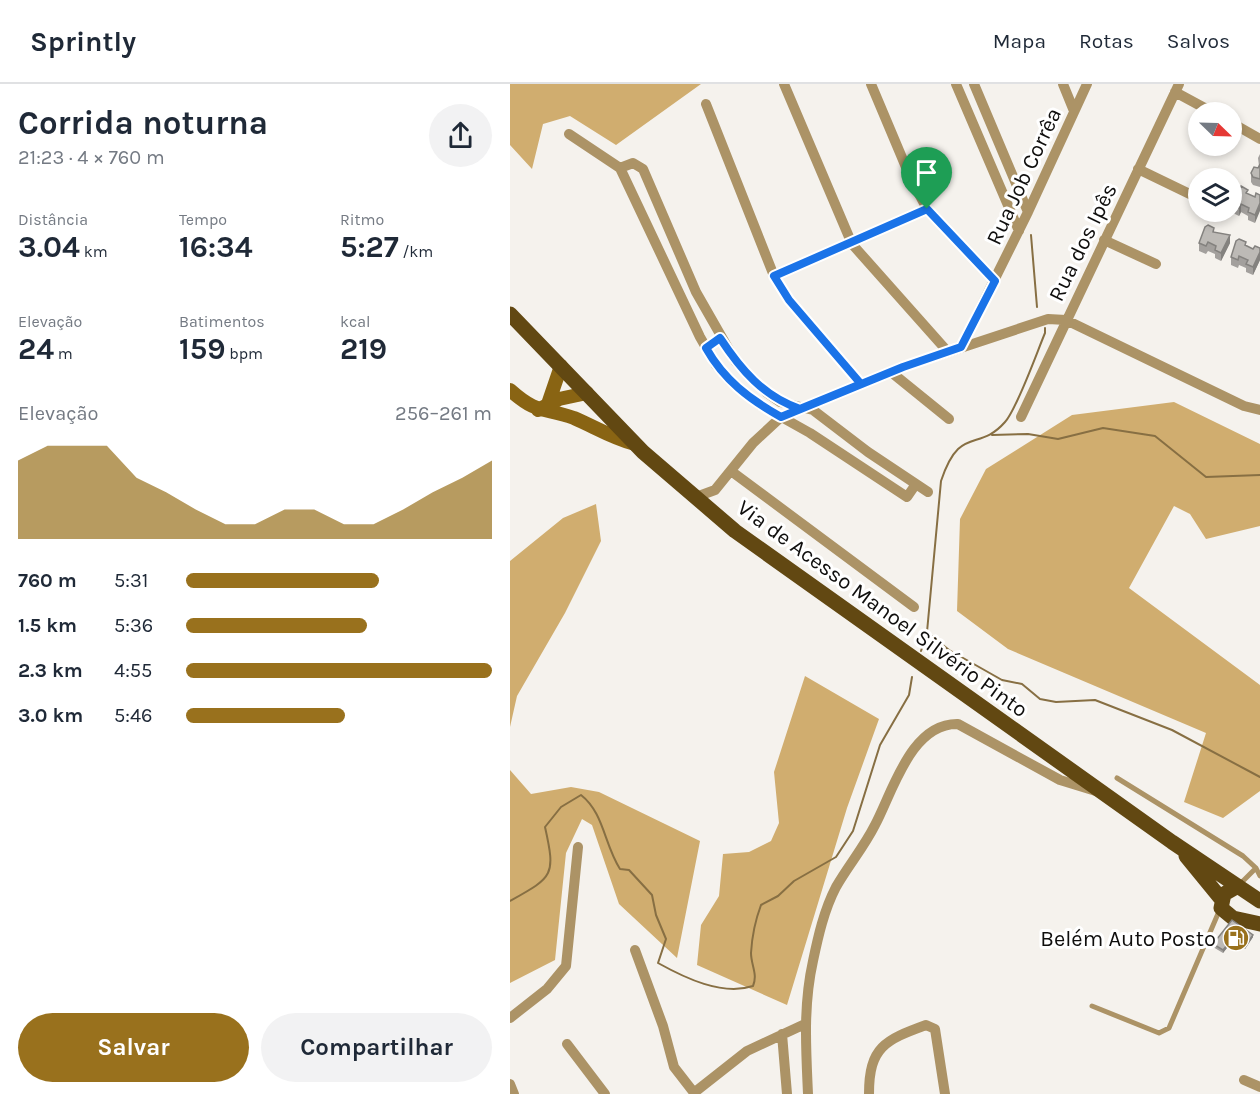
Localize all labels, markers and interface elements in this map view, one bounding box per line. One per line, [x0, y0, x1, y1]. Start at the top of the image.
text: Sprintly [30, 25, 136, 58]
text: Mapa [993, 29, 1046, 53]
text: Rotas [1079, 29, 1134, 53]
text: Salvos [1167, 29, 1230, 53]
north arrow [1188, 102, 1242, 156]
map controls [1188, 102, 1242, 222]
text: Corrida noturna [18, 104, 268, 142]
button: share [429, 104, 492, 167]
street label: Rua Job Corrêa [981, 104, 1067, 249]
text: 21:23 · 4 × 760 m [18, 146, 165, 169]
pin [901, 147, 952, 209]
icon: arrive [910, 156, 943, 189]
button: layers [1188, 168, 1242, 222]
street label: Rua dos Ipês [1043, 179, 1123, 306]
text: Distância [18, 210, 88, 229]
text: Tempo [179, 210, 227, 229]
text: Ritmo [340, 210, 384, 229]
text: 3.04 [18, 229, 80, 265]
text: 16:34 [179, 229, 253, 265]
text: 5:27 [340, 229, 399, 265]
text: km [80, 242, 108, 261]
text: /km [399, 242, 433, 261]
text: Elevação [18, 312, 82, 331]
text: Batimentos [179, 312, 265, 331]
text: kcal [340, 312, 371, 331]
text: 24 [18, 331, 54, 367]
text: 159 [179, 331, 225, 367]
text: 219 [340, 331, 387, 367]
text: m [54, 344, 73, 363]
text: bpm [225, 344, 263, 363]
text: Elevação [18, 402, 98, 425]
text: 256–261 m [395, 402, 492, 425]
street label: Via de Acesso Manoel Silvério Pinto [732, 495, 1033, 723]
text: 760 m [18, 569, 77, 592]
text: 5:31 [114, 569, 148, 592]
text: 1.5 km [18, 614, 77, 637]
text: 5:36 [114, 614, 153, 637]
text: 2.3 km [18, 659, 83, 682]
text: 4:55 [114, 659, 152, 682]
text: 3.0 km [18, 704, 83, 727]
text: 5:46 [114, 704, 153, 727]
fuel station icon: Belém Auto Posto [1221, 923, 1251, 953]
place label: Belém Auto Posto [1040, 926, 1216, 952]
button: Salvar [18, 1013, 249, 1082]
button: Compartilhar [261, 1013, 492, 1082]

